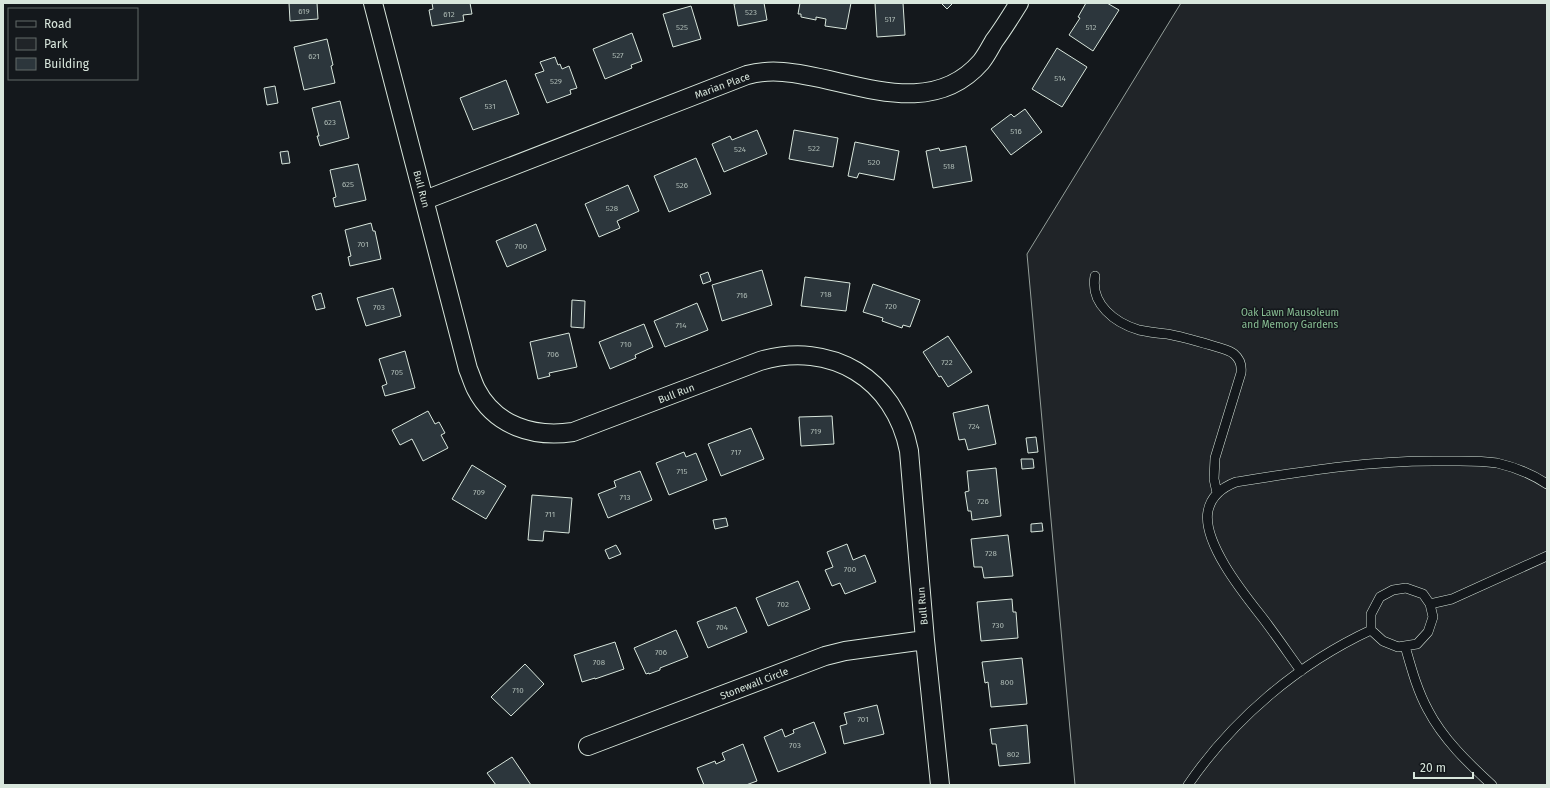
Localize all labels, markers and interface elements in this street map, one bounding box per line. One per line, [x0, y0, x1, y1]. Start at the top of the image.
house number: 619 [298, 7, 310, 16]
legend [8, 8, 138, 80]
house number: 523 [745, 8, 757, 17]
house number: 612 [443, 10, 455, 19]
house number: 517 [885, 15, 896, 24]
text: Road [44, 17, 72, 31]
house number: 525 [676, 23, 688, 32]
house number: 512 [1085, 23, 1097, 32]
text: Park [44, 37, 68, 51]
house number: 527 [612, 51, 624, 60]
house number: 621 [308, 52, 320, 61]
text: Building [44, 57, 90, 71]
street label: Marian Place [693, 70, 752, 101]
house number: 514 [1054, 74, 1066, 83]
house number: 529 [550, 77, 562, 86]
house number: 531 [484, 102, 496, 111]
house number: 623 [324, 118, 336, 127]
house number: 516 [1010, 127, 1022, 136]
house number: 522 [808, 144, 820, 153]
house number: 524 [734, 145, 747, 154]
house number: 520 [868, 158, 881, 167]
house number: 518 [943, 162, 955, 171]
street label: Bull Run [410, 169, 432, 209]
house number: 625 [342, 180, 354, 189]
house number: 526 [676, 181, 688, 190]
house number: 528 [606, 204, 619, 213]
house number: 701 [357, 240, 369, 249]
house number: 700 [515, 242, 528, 251]
house number: 718 [820, 290, 832, 299]
house number: 716 [736, 291, 748, 300]
house number: 720 [885, 302, 897, 311]
house number: 703 [373, 303, 385, 312]
park label: Oak Lawn Mausoleum and Memory Gardens [1241, 307, 1339, 331]
house number: 714 [675, 321, 687, 330]
house number: 710 [620, 340, 632, 349]
house number: 706 [547, 350, 559, 359]
house number: 722 [941, 358, 953, 367]
house number: 705 [391, 368, 403, 377]
street label: Bull Run [656, 381, 696, 406]
house number: 724 [968, 422, 980, 431]
house number: 719 [810, 427, 822, 436]
house number: 717 [731, 448, 742, 457]
house number: 715 [677, 467, 687, 476]
house number: 709 [473, 488, 485, 497]
house number: 713 [620, 493, 630, 502]
house number: 726 [977, 497, 989, 506]
house number: 711 [545, 510, 555, 519]
house number: 728 [985, 549, 997, 558]
house number: 700 [844, 565, 857, 574]
street label: Bull Run [915, 586, 931, 625]
house number: 702 [777, 600, 789, 609]
house number: 730 [992, 621, 1004, 630]
house number: 704 [716, 623, 729, 632]
house number: 706 [655, 648, 667, 657]
house number: 708 [593, 658, 606, 667]
street label: Stonewall Circle [719, 665, 790, 702]
house number: 800 [1000, 678, 1014, 687]
house number: 710 [512, 686, 524, 695]
house number: 701 [857, 715, 869, 724]
house number: 703 [789, 741, 801, 750]
house number: 802 [1007, 750, 1019, 759]
scale bar [1414, 754, 1473, 780]
text: 20 m [1420, 761, 1446, 775]

